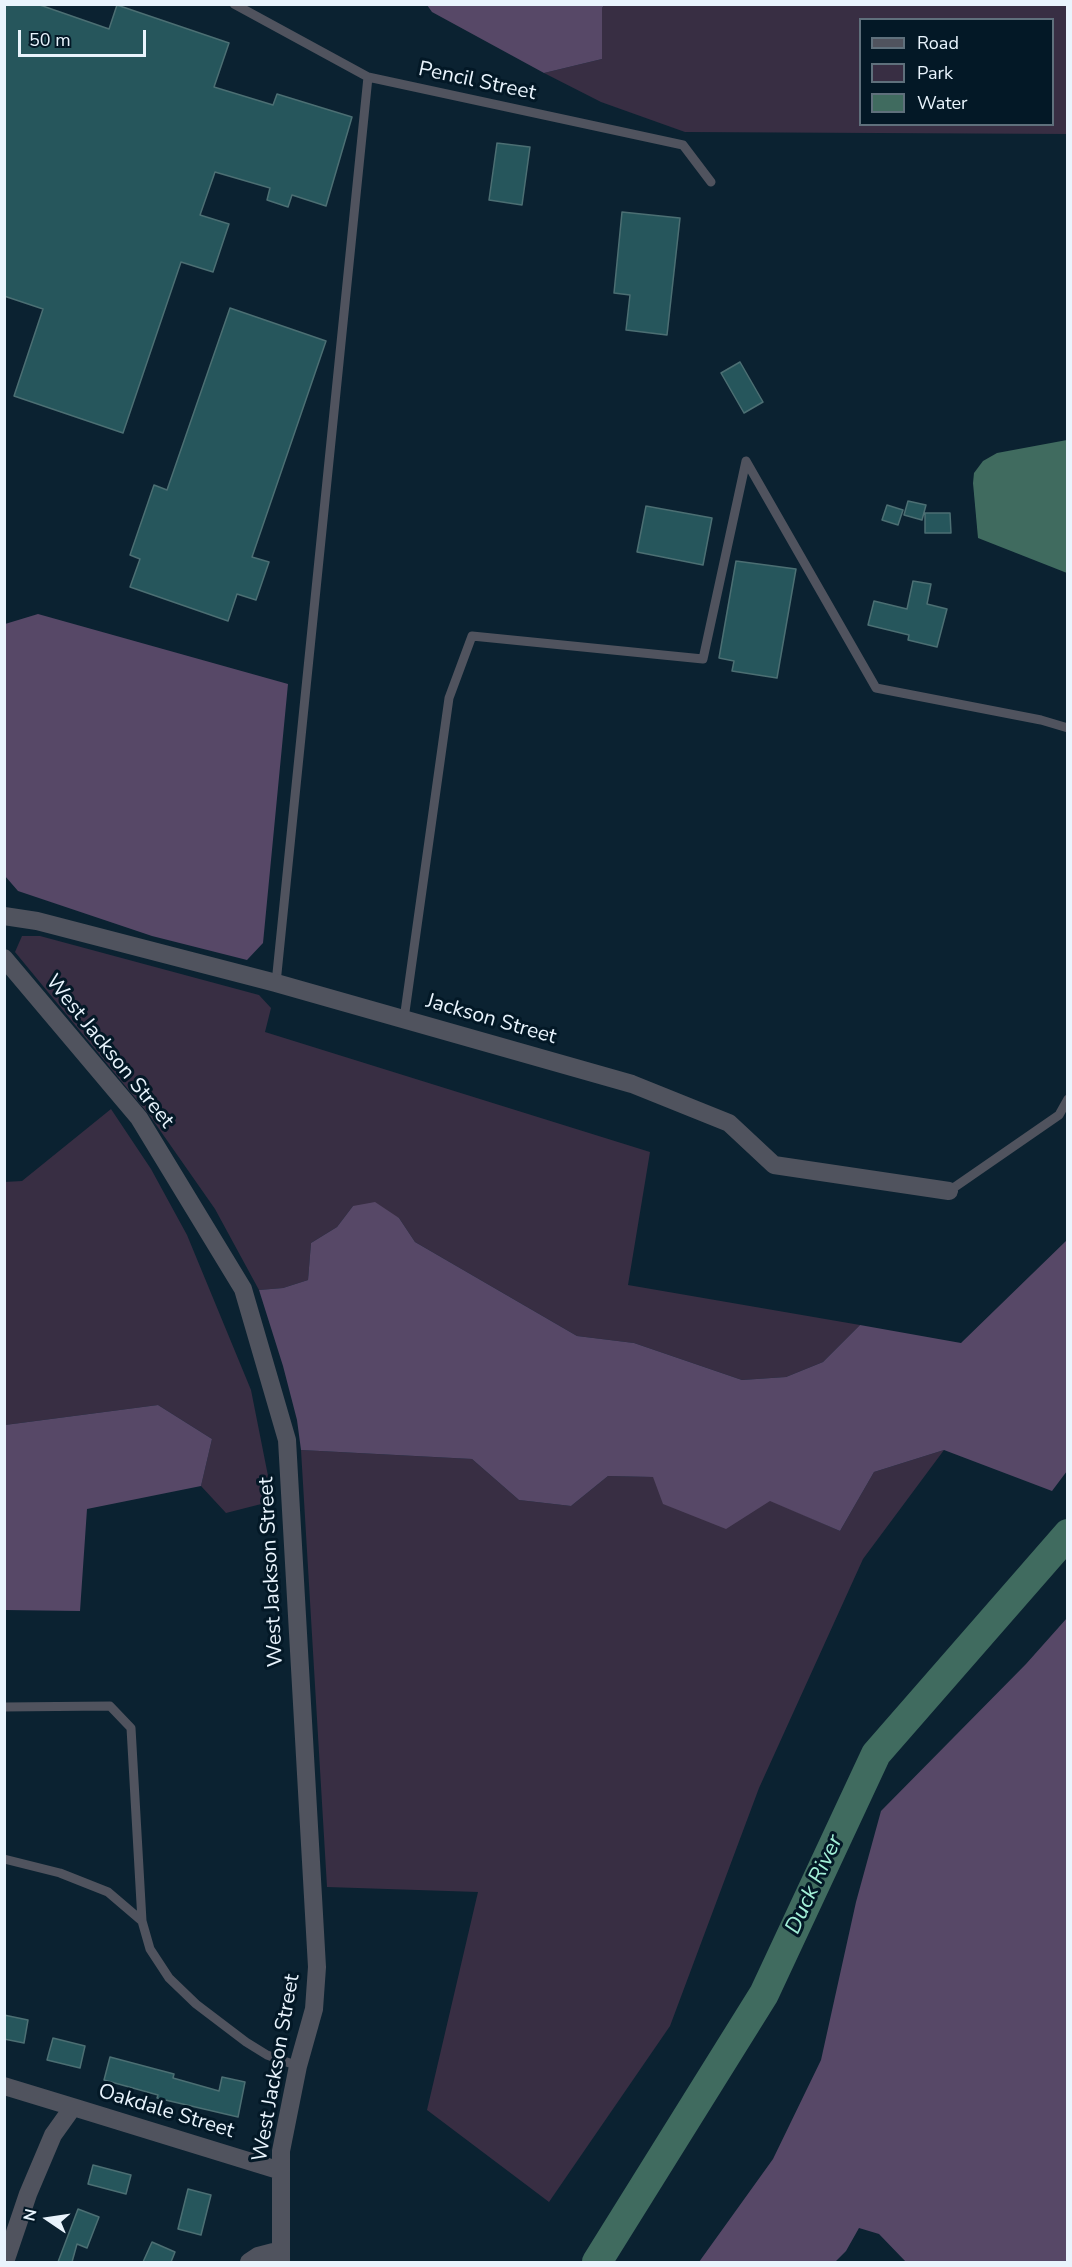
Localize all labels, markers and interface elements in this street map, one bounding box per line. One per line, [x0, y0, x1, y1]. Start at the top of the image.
scale bar [21, 18, 148, 56]
legend [859, 18, 1054, 126]
text: 50 m [29, 28, 71, 52]
text: Road [917, 31, 959, 55]
street label: Pencil Street [416, 57, 538, 107]
text: Park [917, 61, 953, 85]
text: Water [917, 91, 968, 115]
street label: West Jackson Street [39, 970, 179, 1134]
street label: Jackson Street [423, 989, 559, 1051]
street label: West Jackson Street [254, 1476, 290, 1668]
water label: Duck River [781, 1831, 849, 1939]
street label: West Jackson Street [248, 1972, 306, 2164]
street label: Oakdale Street [95, 2079, 237, 2145]
north arrow [18, 2189, 78, 2249]
text: N [18, 2207, 43, 2223]

